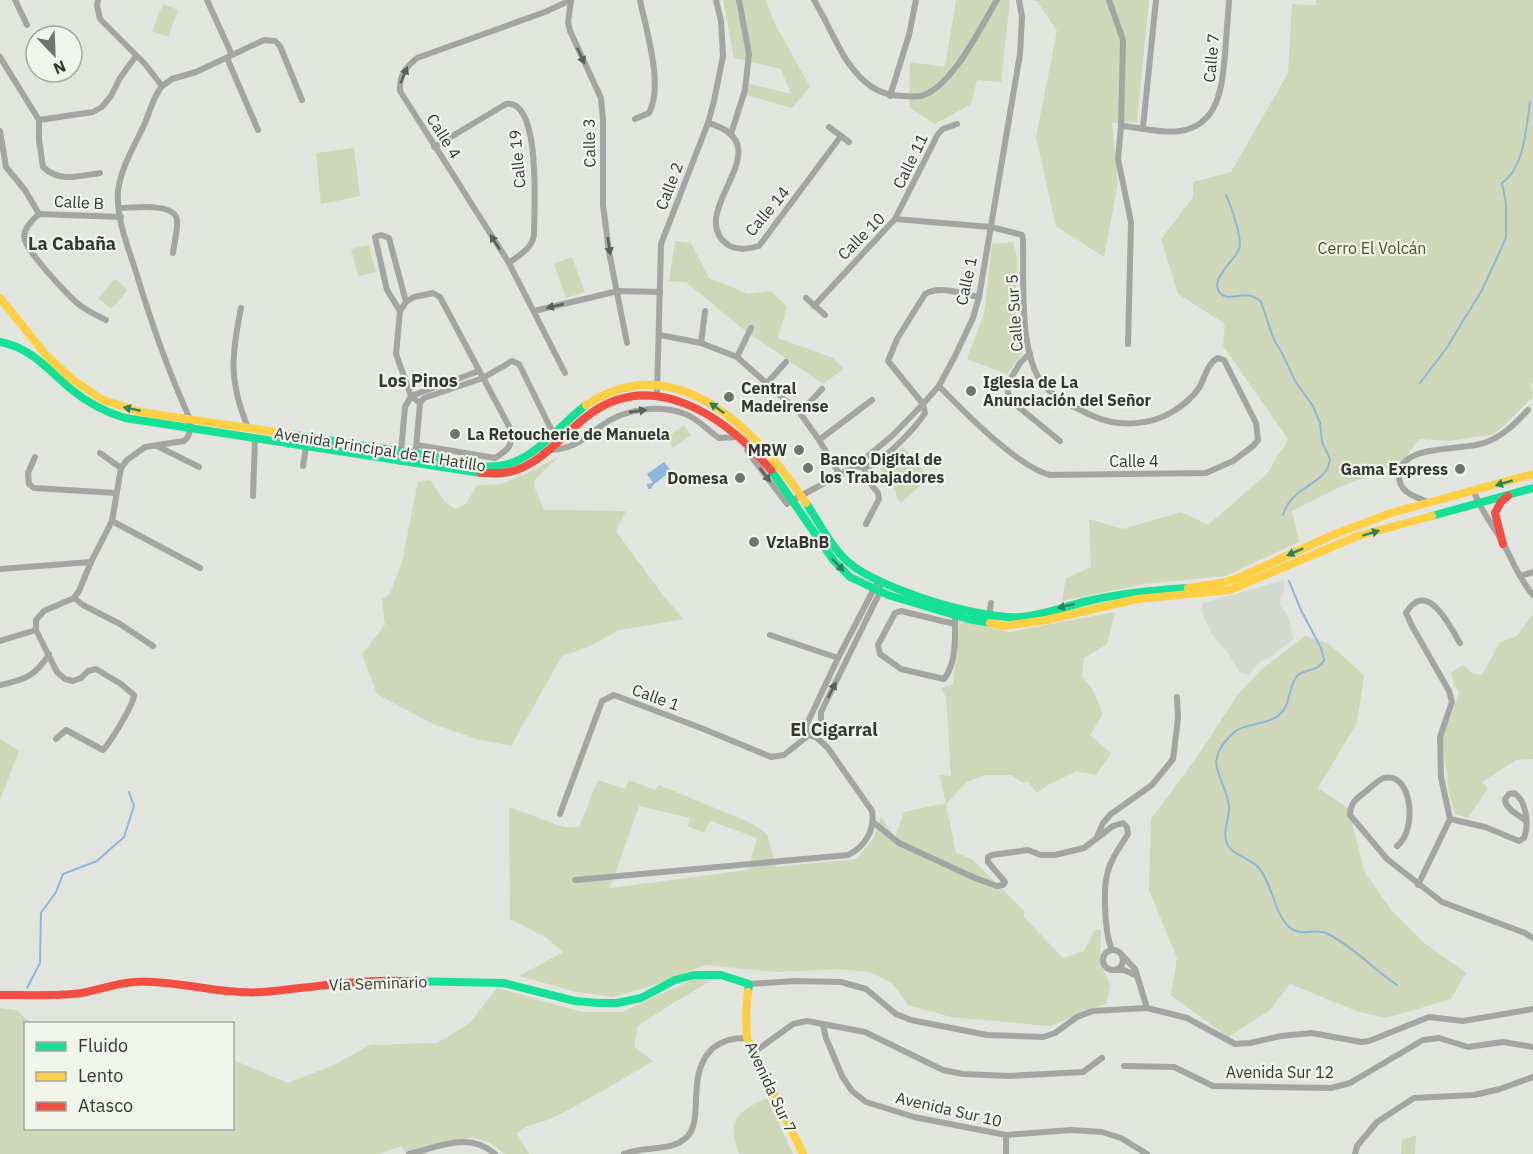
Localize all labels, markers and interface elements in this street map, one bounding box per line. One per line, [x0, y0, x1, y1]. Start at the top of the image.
north arrow [24, 24, 84, 84]
street label: Calle 7 [1199, 33, 1223, 83]
one-way arrow [576, 47, 585, 64]
text: N [51, 56, 69, 79]
one-way arrow [399, 66, 409, 84]
street label: Calle 4 [422, 110, 466, 162]
street label: Calle 3 [579, 118, 599, 168]
street label: Calle 19 [504, 129, 530, 189]
street label: Calle 11 [888, 130, 932, 192]
street label: Calle 2 [651, 159, 687, 213]
street label: Calle 14 [740, 182, 794, 240]
street label: Calle B [53, 191, 105, 213]
street label: Calle 10 [833, 208, 889, 264]
district label: La Cabaña [28, 232, 116, 255]
one-way arrow [490, 234, 501, 250]
one-way arrow [604, 236, 613, 255]
park label: Cerro El Volcán [1318, 238, 1426, 258]
street label: Calle 1 [951, 255, 981, 307]
street label: Calle Sur 5 [1001, 274, 1027, 352]
one-way arrow [545, 302, 564, 311]
district label: Los Pinos [378, 369, 458, 392]
place label: Iglesia de La Anunciación del Señor [983, 372, 1152, 410]
place label: Central Madeirense [741, 378, 828, 416]
marker: Iglesia de La Anunciación del Señor [964, 384, 978, 398]
marker: Central Madeirense [722, 390, 736, 404]
one-way arrow [710, 402, 726, 414]
one-way arrow [122, 404, 141, 413]
one-way arrow [629, 407, 648, 416]
street label: Avenida Principal de El Hatillo [273, 422, 487, 476]
place label: La Retoucherie de Manuela [467, 424, 670, 444]
marker: La Retoucherie de Manuela [448, 427, 462, 441]
place label: MRW [748, 440, 787, 460]
marker: MRW [792, 443, 806, 457]
place label: Banco Digital de los Trabajadores [820, 449, 944, 487]
street label: Calle 4 [1109, 451, 1159, 471]
place label: Gama Express [1340, 459, 1448, 479]
marker: Banco Digital de los Trabajadores [801, 461, 815, 475]
marker: Gama Express [1453, 462, 1467, 476]
place label: Domesa [667, 468, 728, 488]
one-way arrow [759, 468, 771, 483]
marker: Domesa [733, 471, 747, 485]
one-way arrow [1494, 479, 1512, 488]
one-way arrow [1362, 528, 1380, 537]
place label: VzlaBnB [766, 532, 830, 552]
marker: VzlaBnB [747, 535, 761, 549]
one-way arrow [1286, 548, 1304, 558]
one-way arrow [831, 557, 844, 572]
one-way arrow [1057, 601, 1075, 611]
street label: Calle 1 [629, 679, 683, 715]
one-way arrow [827, 682, 837, 699]
district label: El Cigarral [790, 718, 878, 741]
street label: Vía Seminario [328, 971, 428, 995]
legend [24, 1022, 234, 1130]
text: Fluido [78, 1034, 128, 1057]
street label: Avenida Sur 7 [741, 1038, 801, 1136]
street label: Avenida Sur 12 [1226, 1062, 1334, 1082]
text: Lento [78, 1064, 123, 1087]
street label: Avenida Sur 10 [894, 1087, 1004, 1131]
text: Atasco [78, 1094, 133, 1117]

